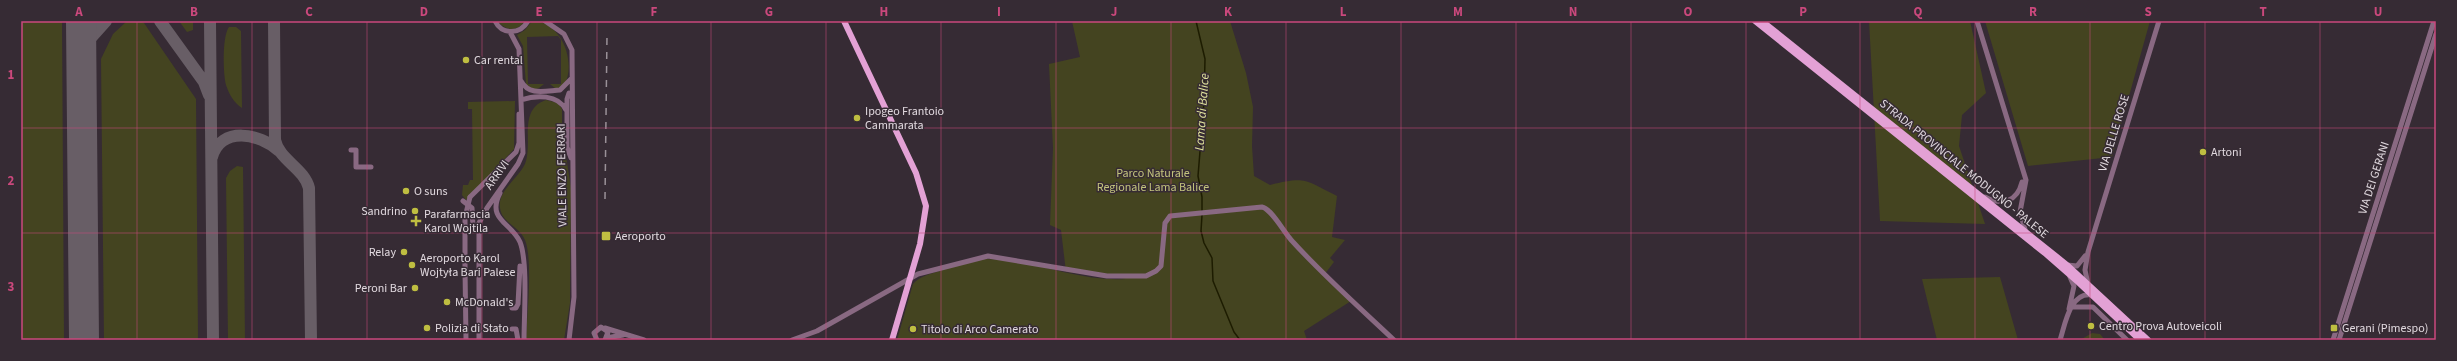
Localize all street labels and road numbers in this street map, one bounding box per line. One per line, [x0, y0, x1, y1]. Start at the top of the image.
street label: VIA DELLE ROSE [2094, 92, 2134, 174]
street label: STRADA PROVINCIALE MODUGNO - PALESE [1876, 95, 2052, 243]
street label: VIALE ENZO FERRARI [553, 123, 571, 227]
street label: VIA DEI GERANI [2354, 139, 2394, 217]
street label: ARRIVI [481, 157, 513, 193]

